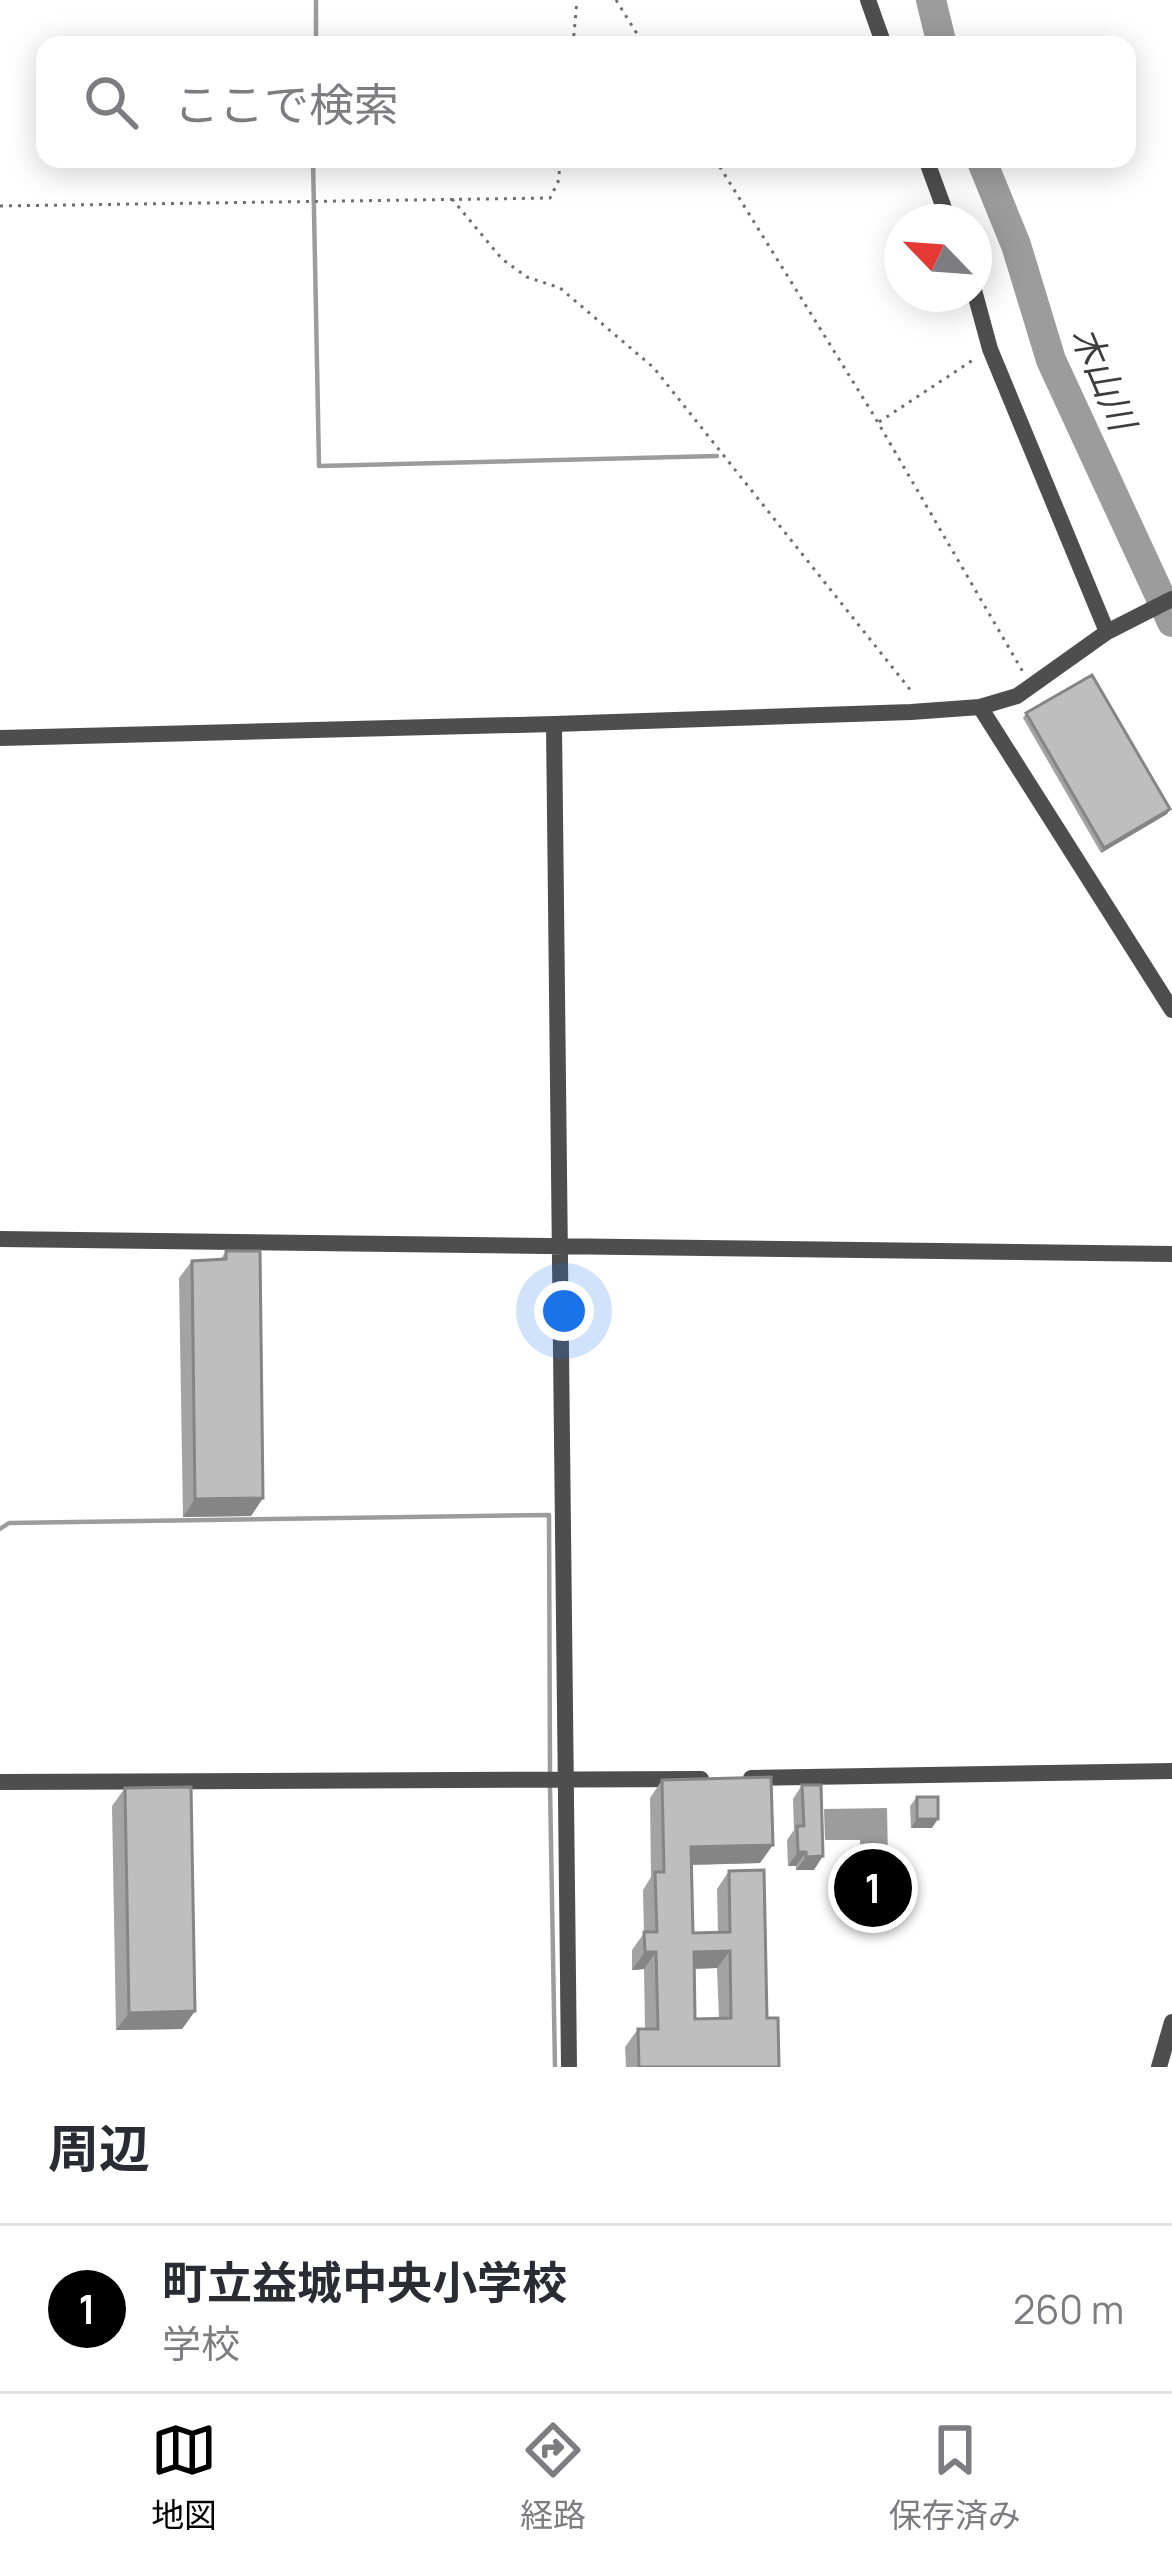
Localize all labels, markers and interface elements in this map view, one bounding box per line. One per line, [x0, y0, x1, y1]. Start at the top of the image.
search box [36, 36, 1136, 168]
icon: search [78, 69, 144, 135]
text: ここで検索 [174, 73, 399, 135]
north arrow [884, 204, 992, 312]
water label: 木山川 [1060, 319, 1149, 441]
your location [534, 1281, 594, 1341]
pin: 1 [834, 1843, 912, 1933]
text: 周辺 [48, 2113, 150, 2182]
text: 町立益城中央小学校 [162, 2251, 567, 2313]
text: 1 [78, 2282, 96, 2336]
text: 260 m [1013, 2282, 1124, 2336]
text: 学校 [162, 2316, 240, 2370]
tab: 地図 [151, 2417, 217, 2537]
tab: 経路 [520, 2417, 586, 2537]
tab: 保存済み [889, 2417, 1021, 2537]

